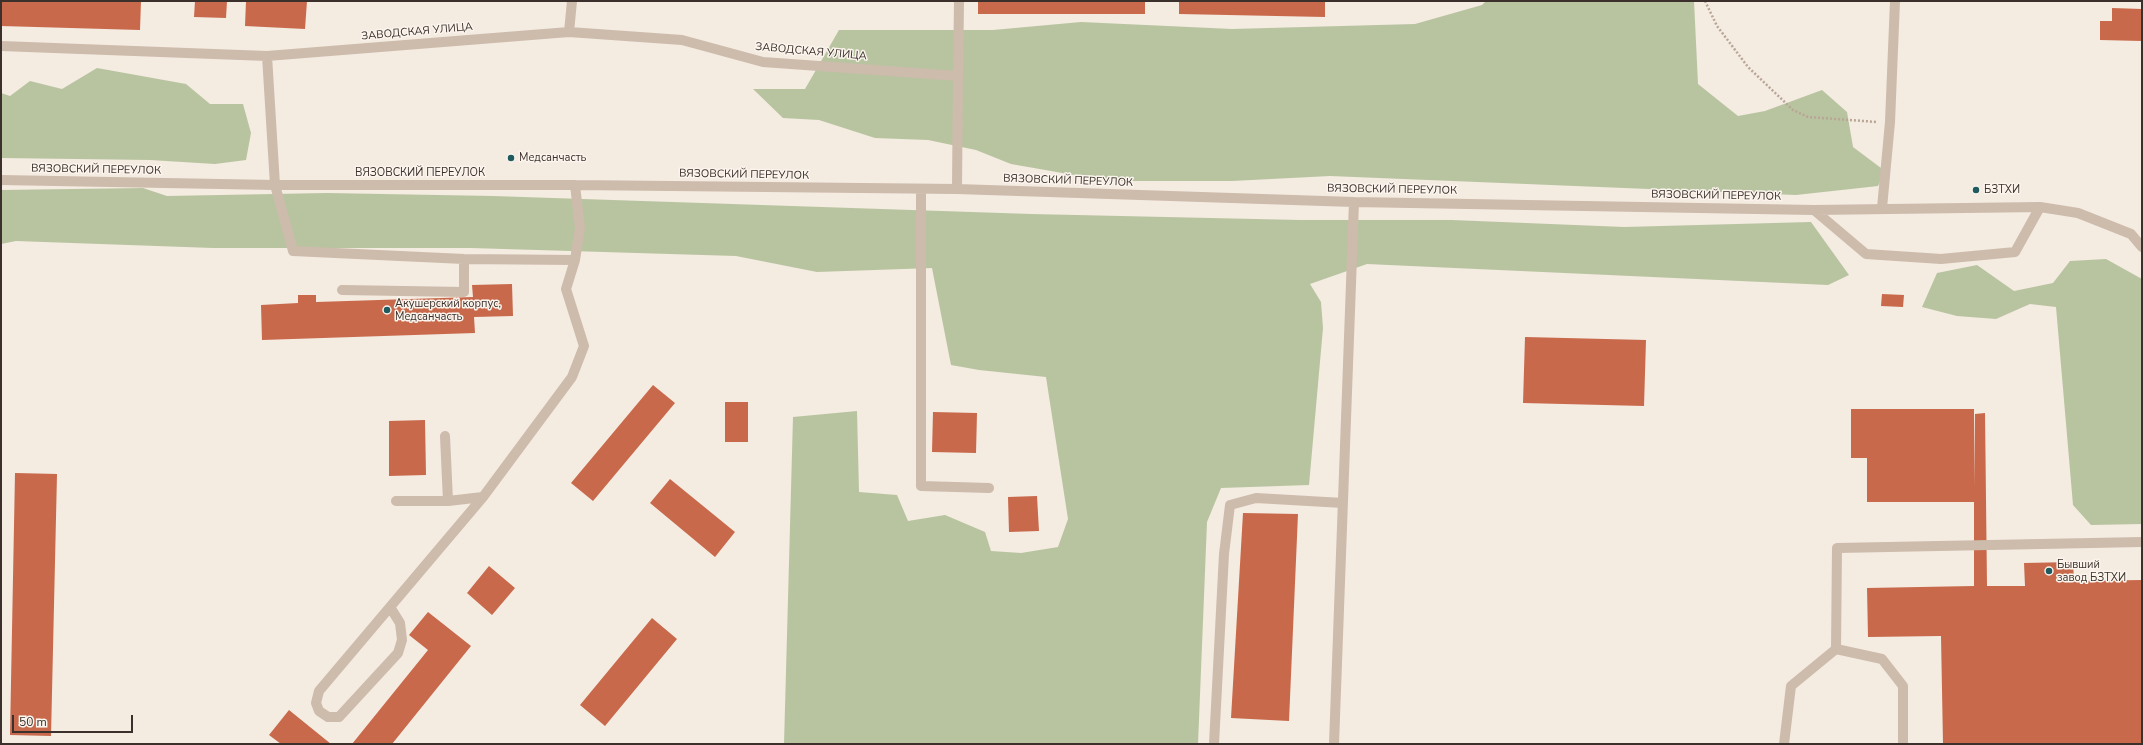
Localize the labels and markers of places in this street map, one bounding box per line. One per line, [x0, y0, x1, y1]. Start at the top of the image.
place label: Медсанчасть [519, 151, 586, 165]
marker: Медсанчасть [506, 153, 516, 163]
place label: БЗТХИ [1984, 183, 2020, 197]
marker: БЗТХИ [1971, 185, 1981, 195]
place label: Акушерский корпус, Медсанчасть [395, 297, 501, 323]
marker: Акушерский корпус, Медсанчасть [382, 305, 392, 315]
place label: Бывший завод БЗТХИ [2057, 558, 2126, 584]
marker: Бывший завод БЗТХИ [2044, 566, 2054, 576]

